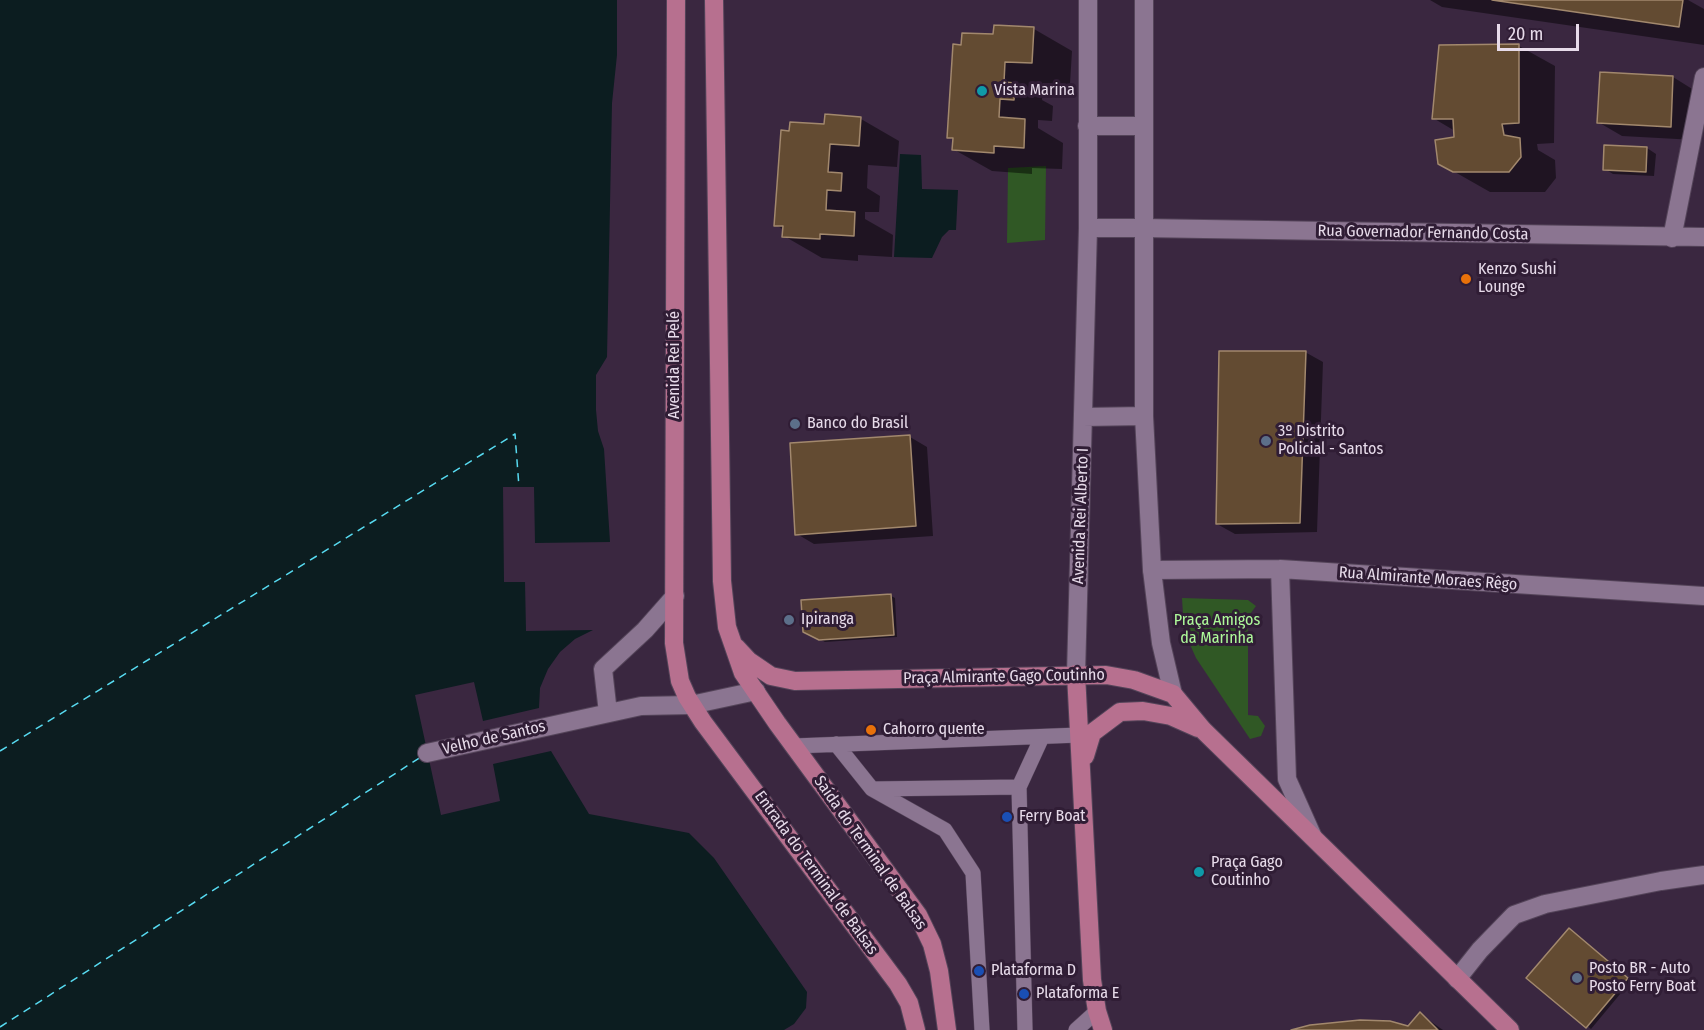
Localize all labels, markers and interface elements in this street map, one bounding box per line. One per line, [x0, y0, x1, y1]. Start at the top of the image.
scale bar [1500, 12, 1582, 50]
text: 20 m [1508, 23, 1543, 45]
place label: Vista Marina [994, 81, 1075, 101]
marker: Vista Marina [975, 84, 989, 98]
street label: Rua Governador Fernando Costa [1317, 222, 1529, 244]
place label: Kenzo Sushi Lounge [1478, 260, 1557, 298]
marker: Kenzo Sushi Lounge [1459, 272, 1473, 286]
street label: Avenida Rei Pelé [665, 311, 685, 419]
place label: Banco do Brasil [807, 414, 908, 434]
marker: Banco do Brasil [788, 417, 802, 431]
place label: 3º Distrito Policial - Santos [1278, 422, 1383, 460]
marker: 3º Distrito Policial - Santos [1259, 434, 1273, 448]
street label: Avenida Rei Alberto I [1069, 448, 1093, 584]
street label: Rua Almirante Moraes Rêgo [1338, 563, 1518, 595]
place label: Ipiranga [801, 610, 854, 630]
park label: Praça Amigos da Marinha [1174, 611, 1260, 649]
marker: Ipiranga [782, 613, 796, 627]
street label: Praça Almirante Gago Coutinho [903, 666, 1105, 688]
street label: Velho de Santos [441, 717, 547, 759]
place label: Cahorro quente [883, 720, 985, 740]
marker: Cahorro quente [864, 723, 878, 737]
street label: Saída do Terminal de Balsas [810, 772, 930, 934]
street label: Entrada do Terminal de Balsas [750, 787, 882, 959]
place label: Ferry Boat [1019, 807, 1086, 827]
marker: Ferry Boat [1000, 810, 1014, 824]
place label: Praça Gago Coutinho [1211, 853, 1283, 891]
marker: Praça Gago Coutinho [1192, 865, 1206, 879]
place label: Posto BR - Auto Posto Ferry Boat [1589, 959, 1696, 997]
place label: Plataforma D [991, 961, 1076, 981]
marker: Plataforma D [972, 964, 986, 978]
marker: Posto BR - Auto Posto Ferry Boat [1570, 971, 1584, 985]
place label: Plataforma E [1036, 984, 1119, 1004]
marker: Plataforma E [1017, 987, 1031, 1001]

